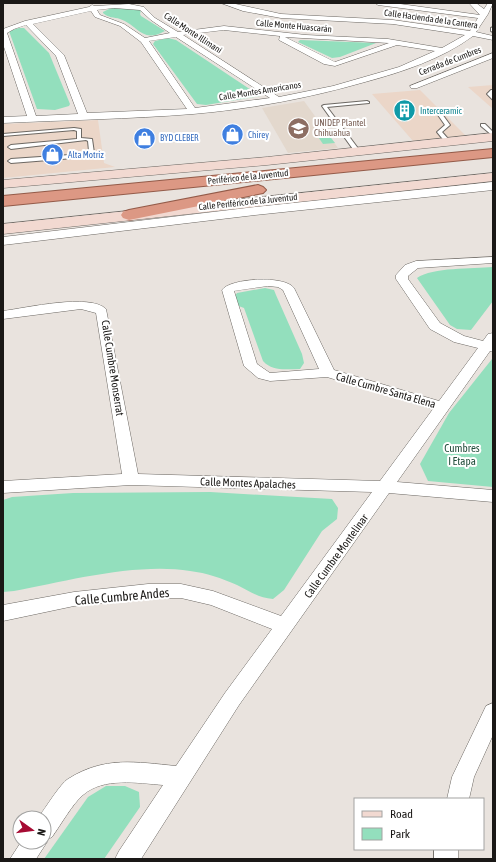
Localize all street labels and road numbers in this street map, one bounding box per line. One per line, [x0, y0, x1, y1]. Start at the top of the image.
street label: Calle Hacienda de la Cantera [384, 7, 478, 31]
street label: Calle Monte Illimani [162, 11, 224, 55]
street label: Calle Monte Huascarán [256, 18, 332, 34]
street label: Cerrada de Cumbres [417, 45, 483, 77]
street label: Calle Montes Americanos [218, 80, 302, 102]
street label: Periférico de la Juventud [207, 168, 289, 186]
street label: Calle Periférico de la Juventud [198, 192, 298, 212]
street label: Calle Cumbre Monserrat [100, 319, 126, 417]
street label: Calle Cumbre Santa Elena [335, 370, 437, 410]
street label: Calle Montes Apalaches [200, 475, 296, 491]
street label: Calle Cumbre Montelinar [302, 511, 371, 600]
street label: Calle Cumbre Andes [74, 585, 170, 608]

